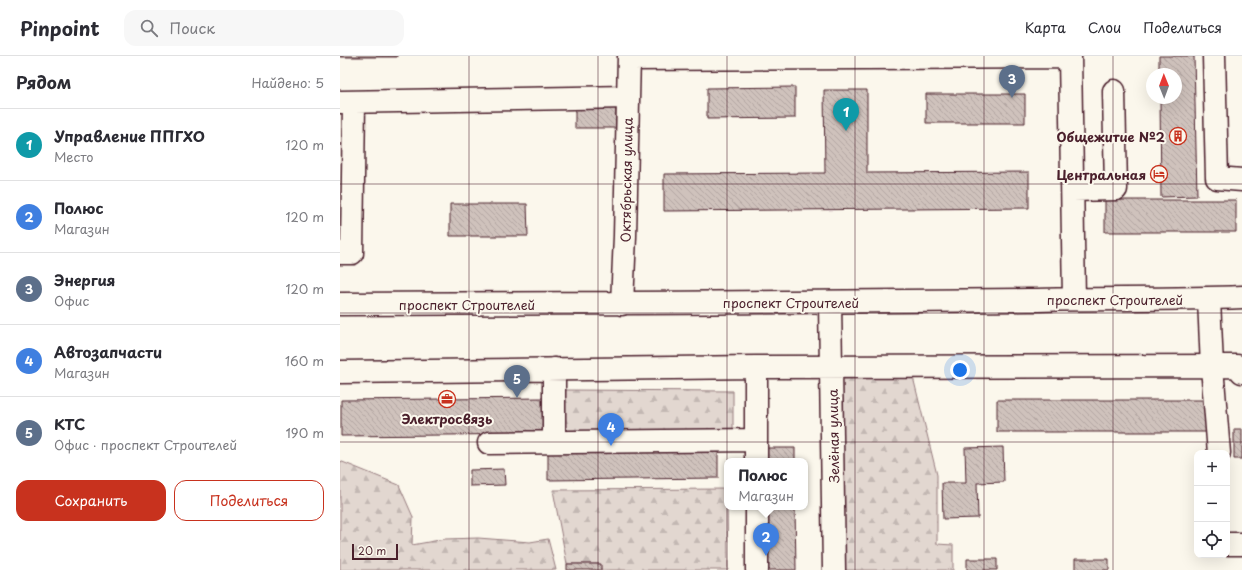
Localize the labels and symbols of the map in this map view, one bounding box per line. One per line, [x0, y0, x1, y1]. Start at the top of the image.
pin: 3 [999, 65, 1025, 98]
north arrow [1146, 68, 1182, 104]
pin: 1 [833, 98, 859, 131]
street label: Октябрьская улица [615, 117, 637, 243]
building icon: Общежитие №2 [1168, 126, 1188, 146]
place label: Общежитие №2 [1056, 127, 1165, 146]
hotel icon: Центральная [1149, 164, 1169, 184]
place label: Центральная [1056, 165, 1146, 184]
street label: проспект Строителей [1047, 290, 1183, 309]
street label: проспект Строителей [723, 293, 859, 312]
street label: проспект Строителей [399, 295, 535, 314]
your location [950, 360, 970, 380]
pin: 5 [504, 365, 530, 398]
street label: Зелёная улица [823, 388, 843, 483]
office icon: Электросвязь [437, 389, 457, 409]
place label: Электросвязь [402, 409, 493, 428]
pin: 4 [598, 413, 624, 446]
pin: 2 [753, 523, 779, 556]
scale bar [352, 542, 398, 561]

